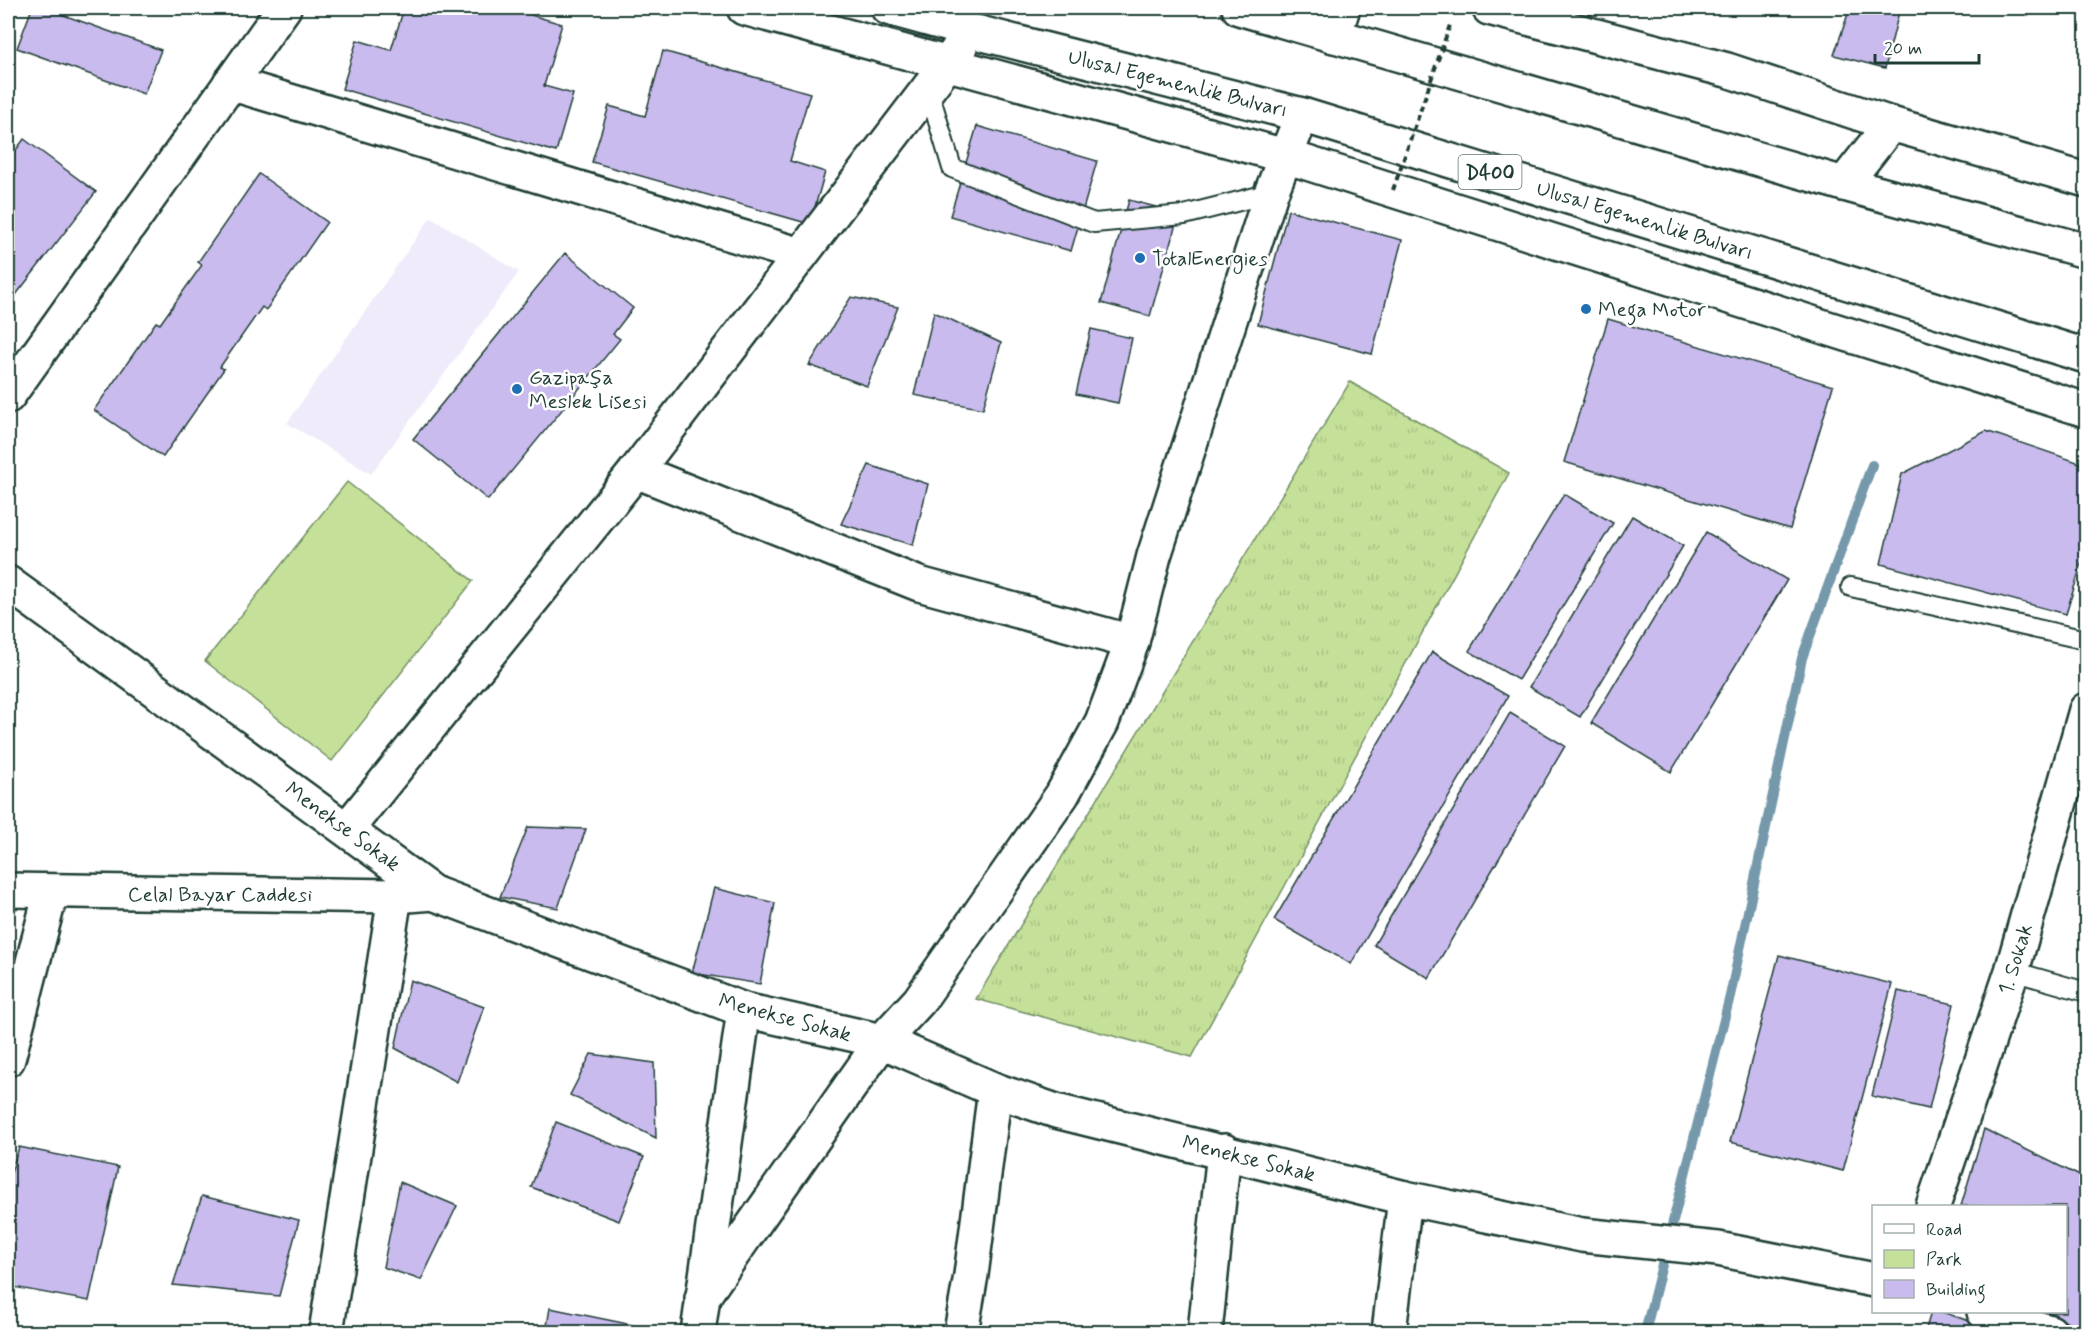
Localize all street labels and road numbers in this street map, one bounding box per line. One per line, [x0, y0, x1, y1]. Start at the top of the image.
street label: Ulusal Egemenlik Bulvarı [1065, 43, 1290, 125]
road number: D400 [1458, 155, 1522, 189]
street label: Ulusal Egemenlik Bulvarı [1533, 175, 1756, 267]
street label: Menekse Sokak [279, 775, 406, 878]
street label: Celal Bayar Caddesi [128, 881, 313, 909]
street label: 1. Sokak [1992, 921, 2040, 998]
street label: Menekse Sokak [715, 987, 855, 1049]
street label: Menekse Sokak [1179, 1129, 1319, 1189]

